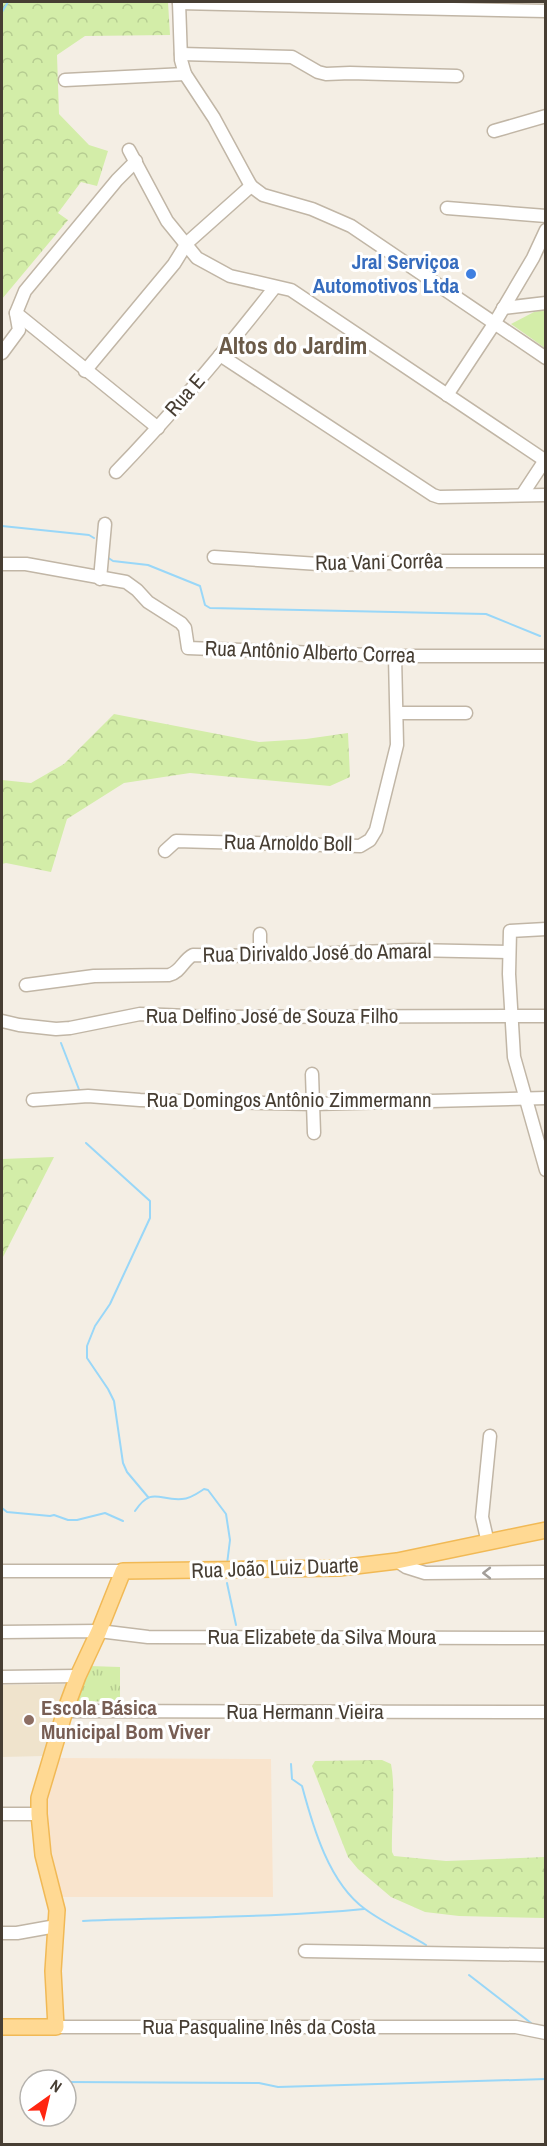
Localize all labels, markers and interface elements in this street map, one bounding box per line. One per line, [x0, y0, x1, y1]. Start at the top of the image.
place label: Jral Serviçoa Automotivos Ltda [313, 247, 459, 300]
marker: Jral Serviçoa Automotivos Ltda [464, 267, 478, 281]
district label: Altos do Jardim [219, 329, 367, 361]
street label: Rua E [158, 367, 211, 422]
street label: Rua Vani Corrêa [315, 546, 444, 577]
street label: Rua Antônio Alberto Correa [204, 633, 416, 670]
street label: Rua Arnoldo Boll [224, 827, 352, 858]
street label: Rua Dirivaldo José do Amaral [202, 936, 432, 969]
street label: Rua Delfino José de Souza Filho [146, 1001, 398, 1030]
street label: Rua Domingos Antônio Zimmermann [146, 1085, 432, 1114]
street label: Rua João Luiz Duarte [191, 1550, 359, 1585]
one-way arrow [483, 1567, 492, 1580]
street label: Rua Elizabete da Silva Moura [208, 1622, 437, 1651]
place label: Escola Básica Municipal Bom Viver [41, 1693, 210, 1746]
street label: Rua Hermann Vieira [226, 1697, 384, 1726]
marker: Escola Básica Municipal Bom Viver [22, 1713, 36, 1727]
street label: Rua Pasqualine Inês da Costa [142, 2012, 376, 2041]
north arrow [18, 2068, 78, 2128]
text: N [46, 2074, 66, 2097]

